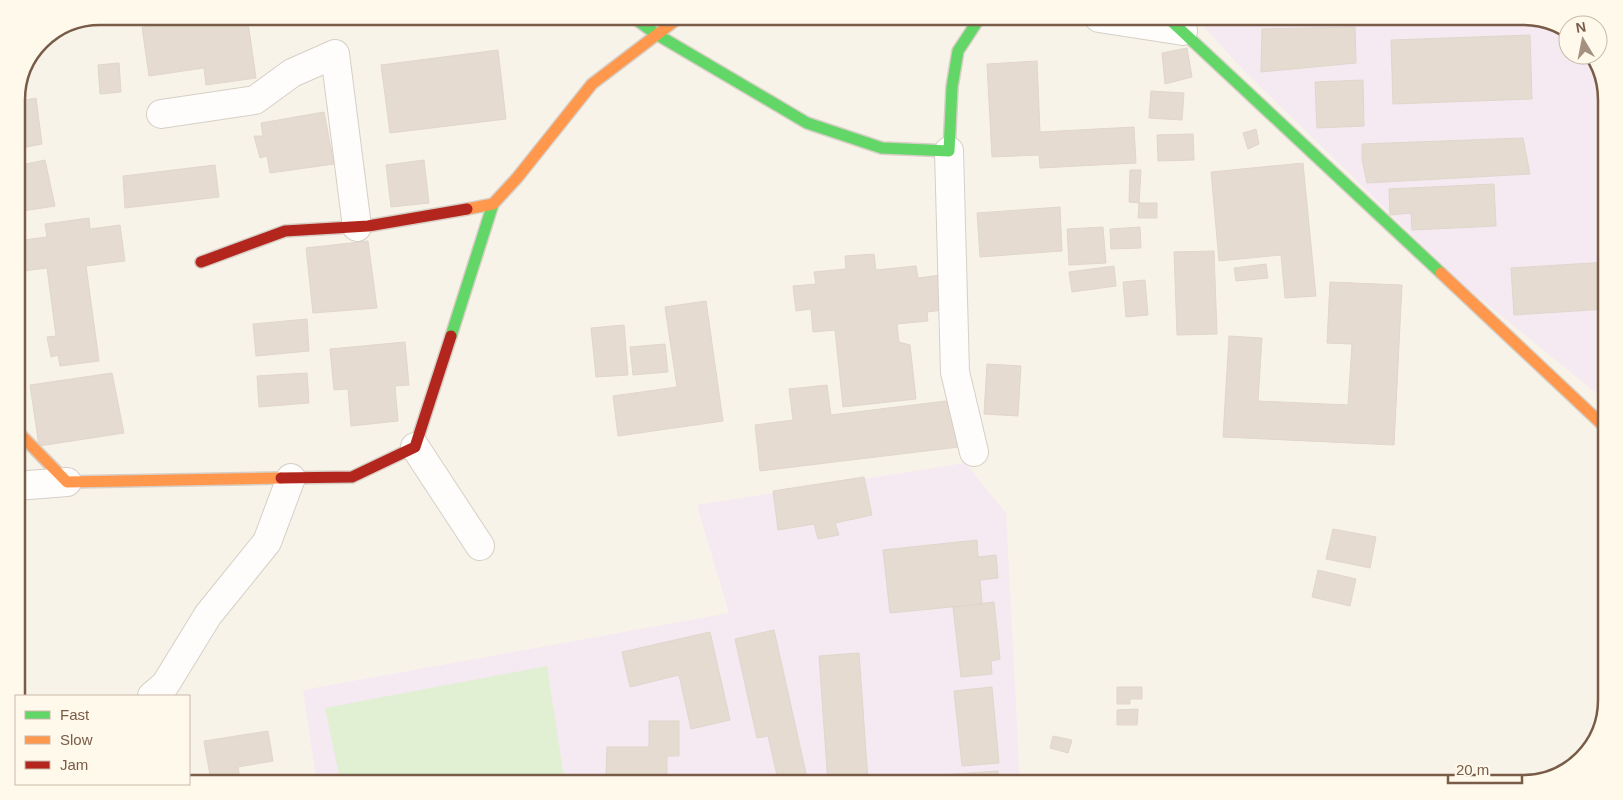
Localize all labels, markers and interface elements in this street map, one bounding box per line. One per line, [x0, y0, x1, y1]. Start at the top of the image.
north arrow [1558, 15, 1608, 65]
text: N [1574, 18, 1587, 36]
legend [15, 695, 190, 785]
text: Fast [60, 706, 90, 723]
text: Slow [60, 731, 93, 748]
scale bar [1448, 752, 1522, 784]
text: Jam [60, 756, 88, 773]
text: 20 m [1456, 761, 1489, 778]

